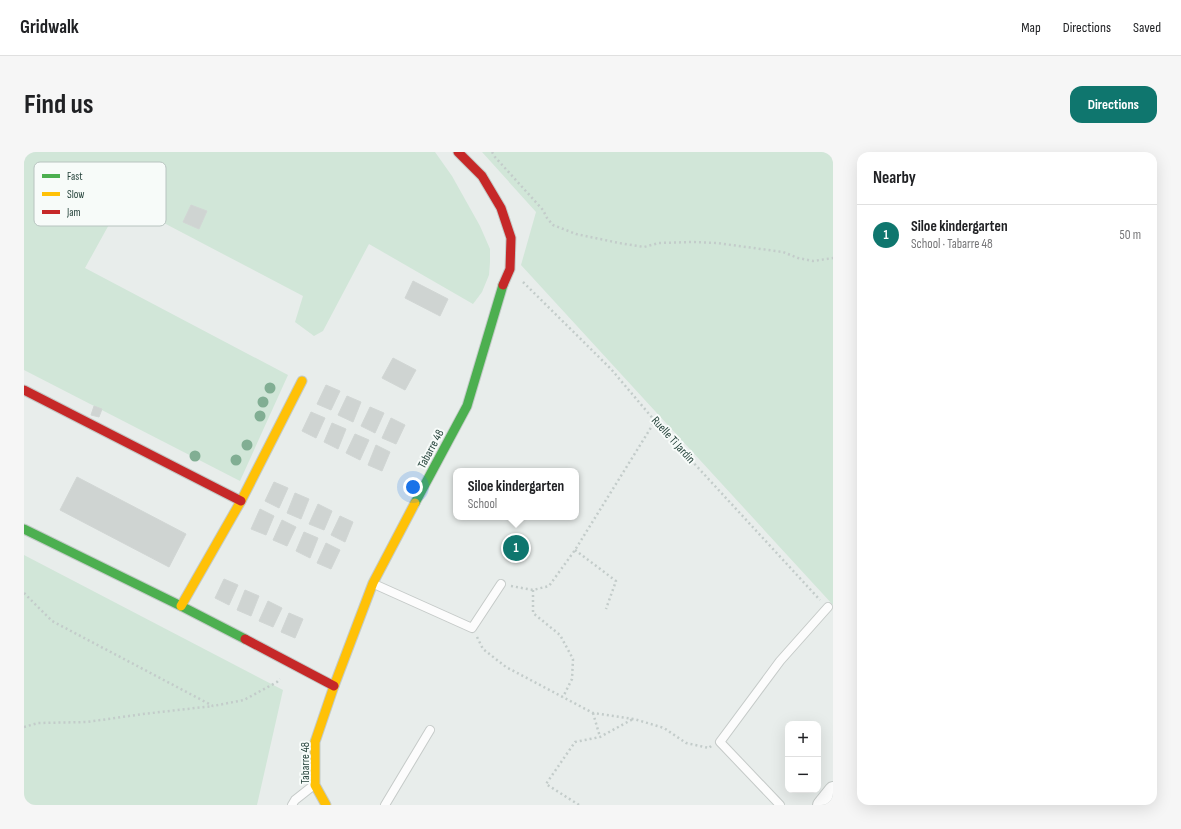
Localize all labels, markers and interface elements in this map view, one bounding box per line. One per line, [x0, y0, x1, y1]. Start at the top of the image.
text: Gridwalk [20, 16, 79, 39]
text: Map [1021, 19, 1041, 36]
text: Directions [1063, 19, 1111, 36]
text: Saved [1133, 19, 1161, 36]
button: Directions [1070, 86, 1157, 123]
text: Find us [24, 88, 93, 121]
legend [34, 162, 166, 226]
text: Nearby [873, 168, 916, 188]
text: Fast [67, 170, 83, 183]
text: Slow [67, 188, 84, 201]
text: Jam [66, 206, 81, 219]
text: Siloe kindergarten [911, 217, 1008, 236]
text: 1 [883, 227, 889, 243]
text: 50 m [1120, 227, 1141, 243]
text: School · Tabarre 48 [911, 236, 993, 252]
street label: Ruelle Ti Jardin [648, 413, 698, 467]
street label: Tabarre 48 [415, 427, 447, 471]
popup [453, 468, 579, 520]
your location [403, 477, 423, 497]
text: Siloe kindergarten [468, 477, 564, 496]
text: School [468, 496, 497, 512]
pin: 1 [503, 533, 529, 563]
map controls [785, 721, 821, 793]
button: + [785, 721, 821, 757]
street label: Tabarre 48 [298, 742, 313, 784]
button: − [785, 757, 821, 793]

